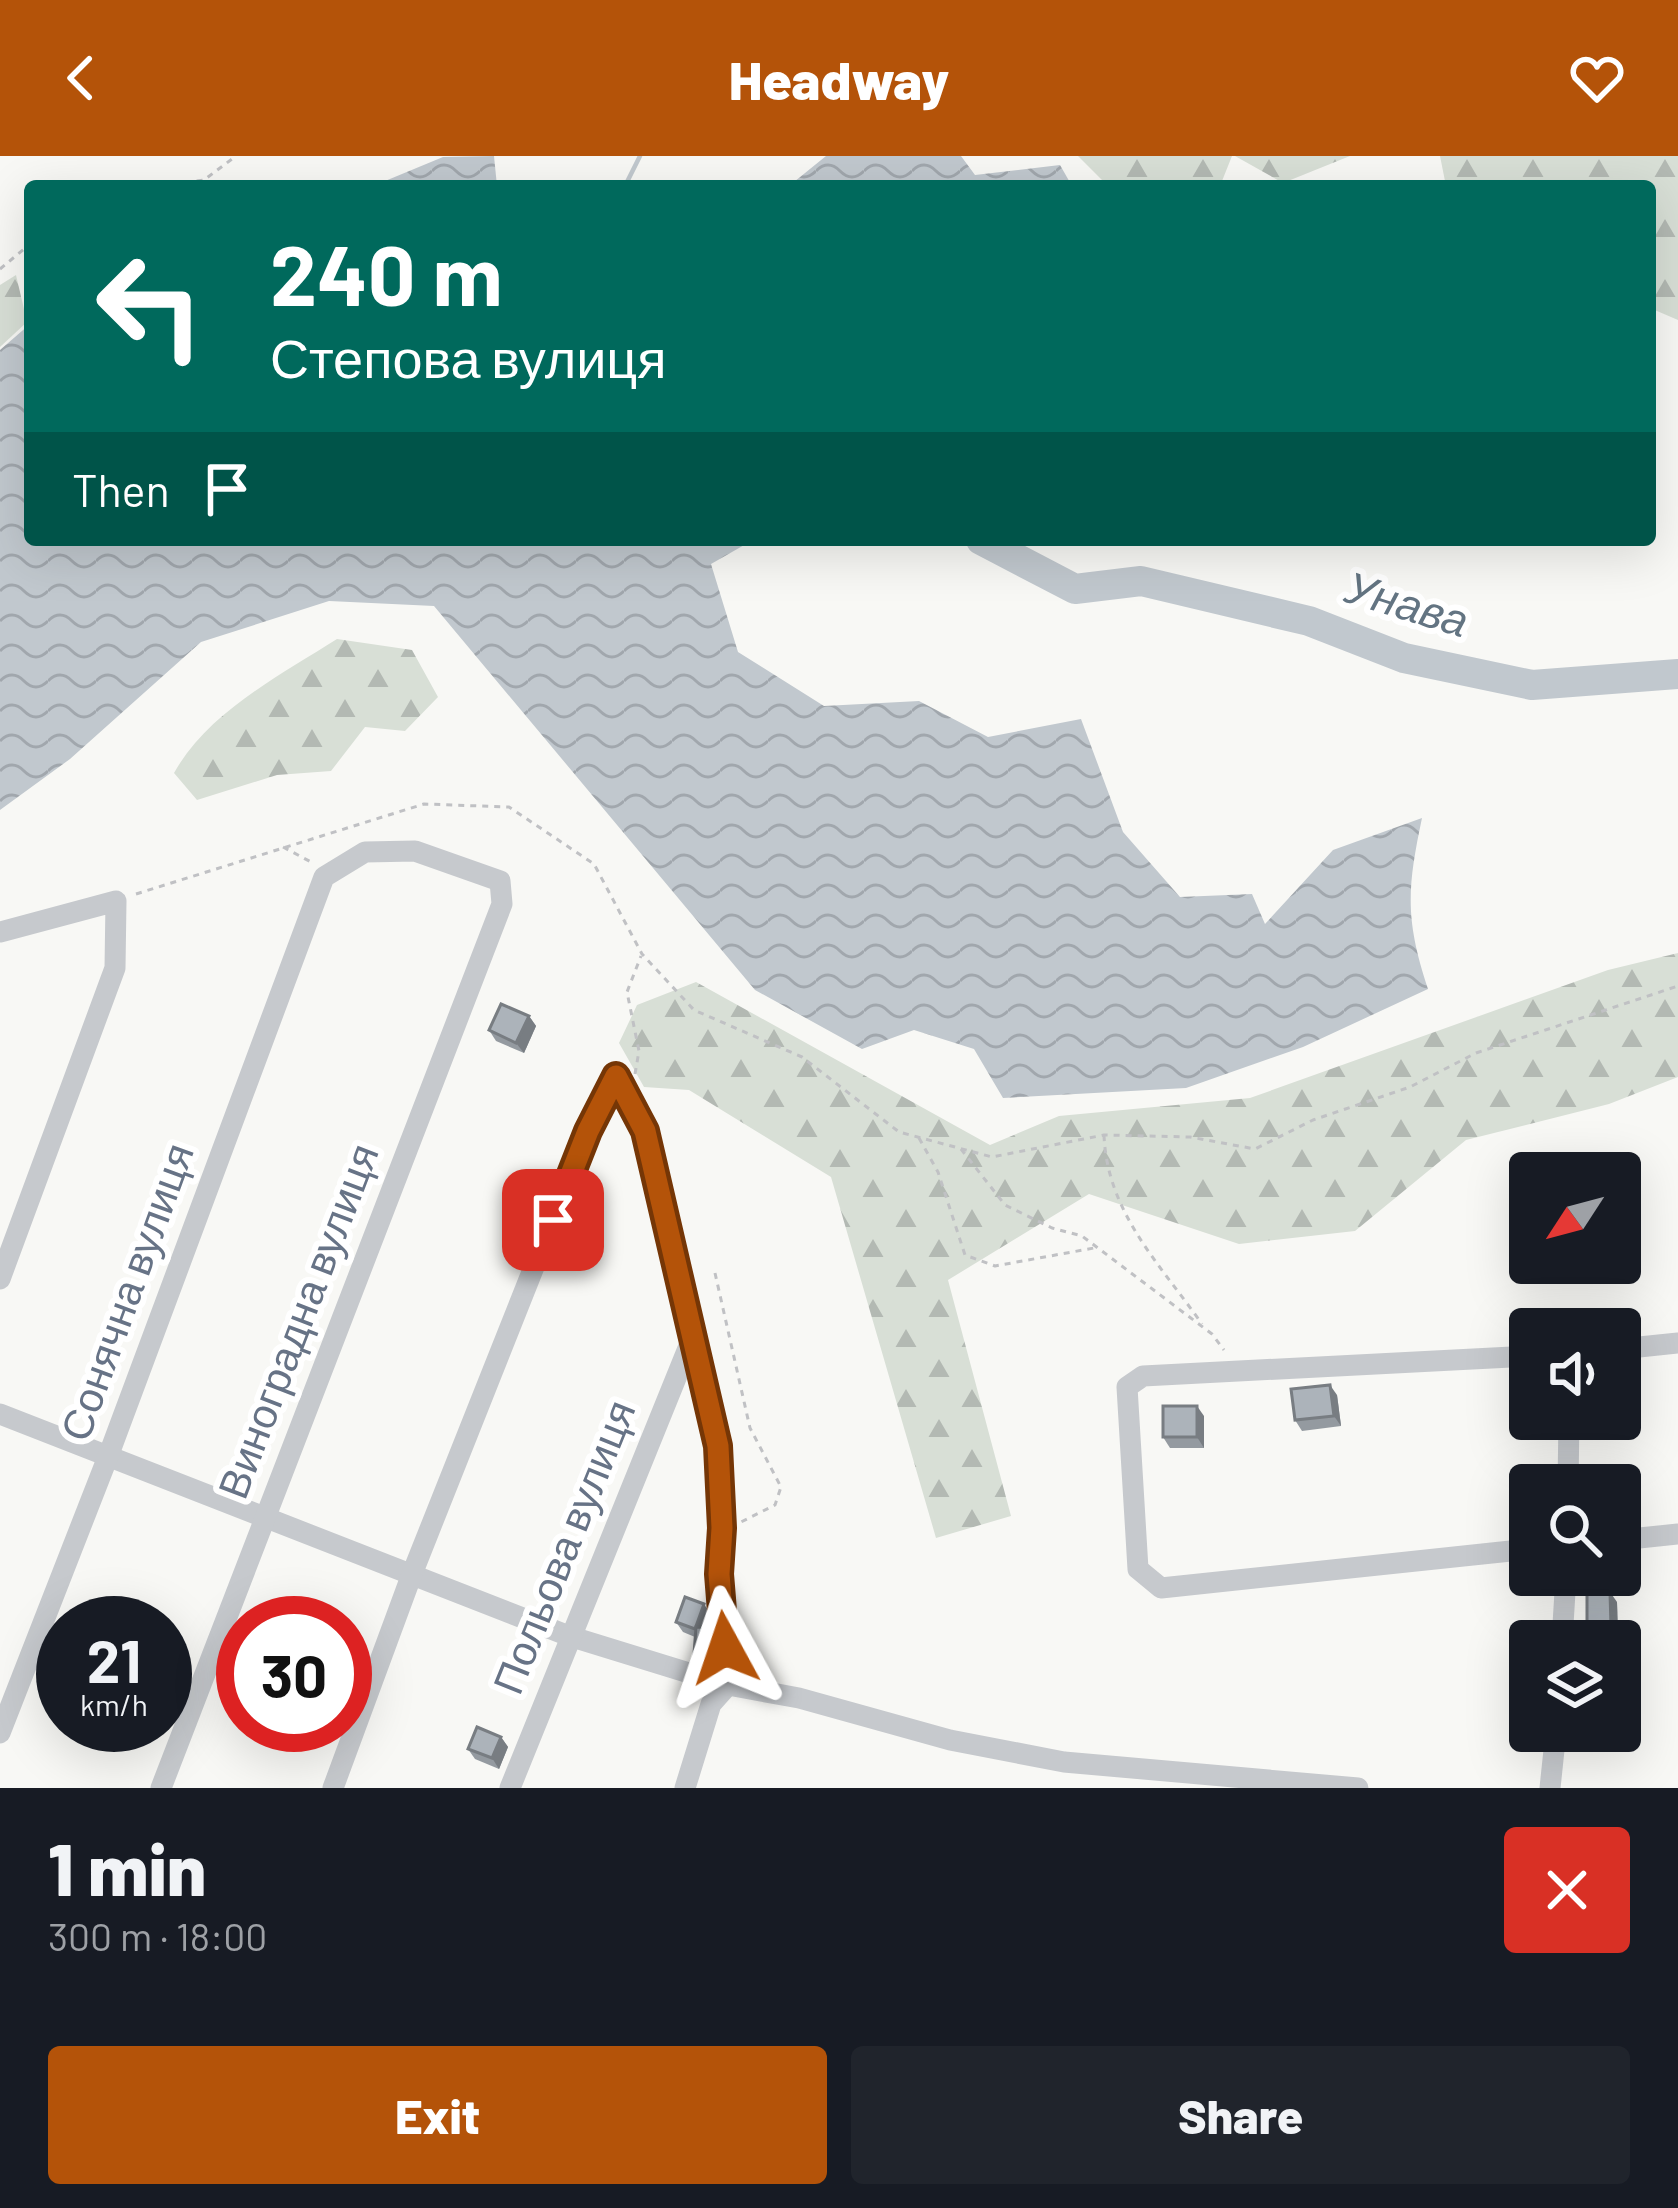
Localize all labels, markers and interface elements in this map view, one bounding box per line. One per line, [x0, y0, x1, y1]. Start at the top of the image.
icon: back [48, 45, 114, 111]
icon: heart [1564, 45, 1630, 111]
text: Headway [729, 46, 949, 111]
text: 240 m [270, 222, 503, 323]
icon: left [72, 228, 228, 384]
text: Степова вулиця [270, 324, 667, 389]
icon: arrive [194, 456, 260, 522]
text: Then [72, 462, 170, 516]
water label: Унава [1339, 558, 1476, 646]
street label: Сонячна вулиця [48, 1136, 203, 1447]
street label: Виноградна вулиця [205, 1136, 388, 1505]
north arrow [1509, 1152, 1641, 1284]
map controls [1509, 1152, 1641, 1752]
pin [502, 1169, 604, 1271]
icon: arrive [520, 1187, 586, 1253]
button: sound [1509, 1308, 1641, 1440]
street label: Польова вулиця [480, 1392, 645, 1701]
button: search [1509, 1464, 1641, 1596]
position arrow [662, 1585, 788, 1711]
speed limit sign: 30 [216, 1596, 372, 1752]
button: layers [1509, 1620, 1641, 1752]
text: 21 [87, 1623, 141, 1695]
text: km/h [80, 1686, 148, 1722]
text: 1 min [48, 1824, 206, 1910]
button: close [1504, 1827, 1630, 1953]
text: 300 m · 18:00 [48, 1912, 267, 1959]
button: Exit [48, 2046, 827, 2184]
button: Share [851, 2046, 1630, 2184]

